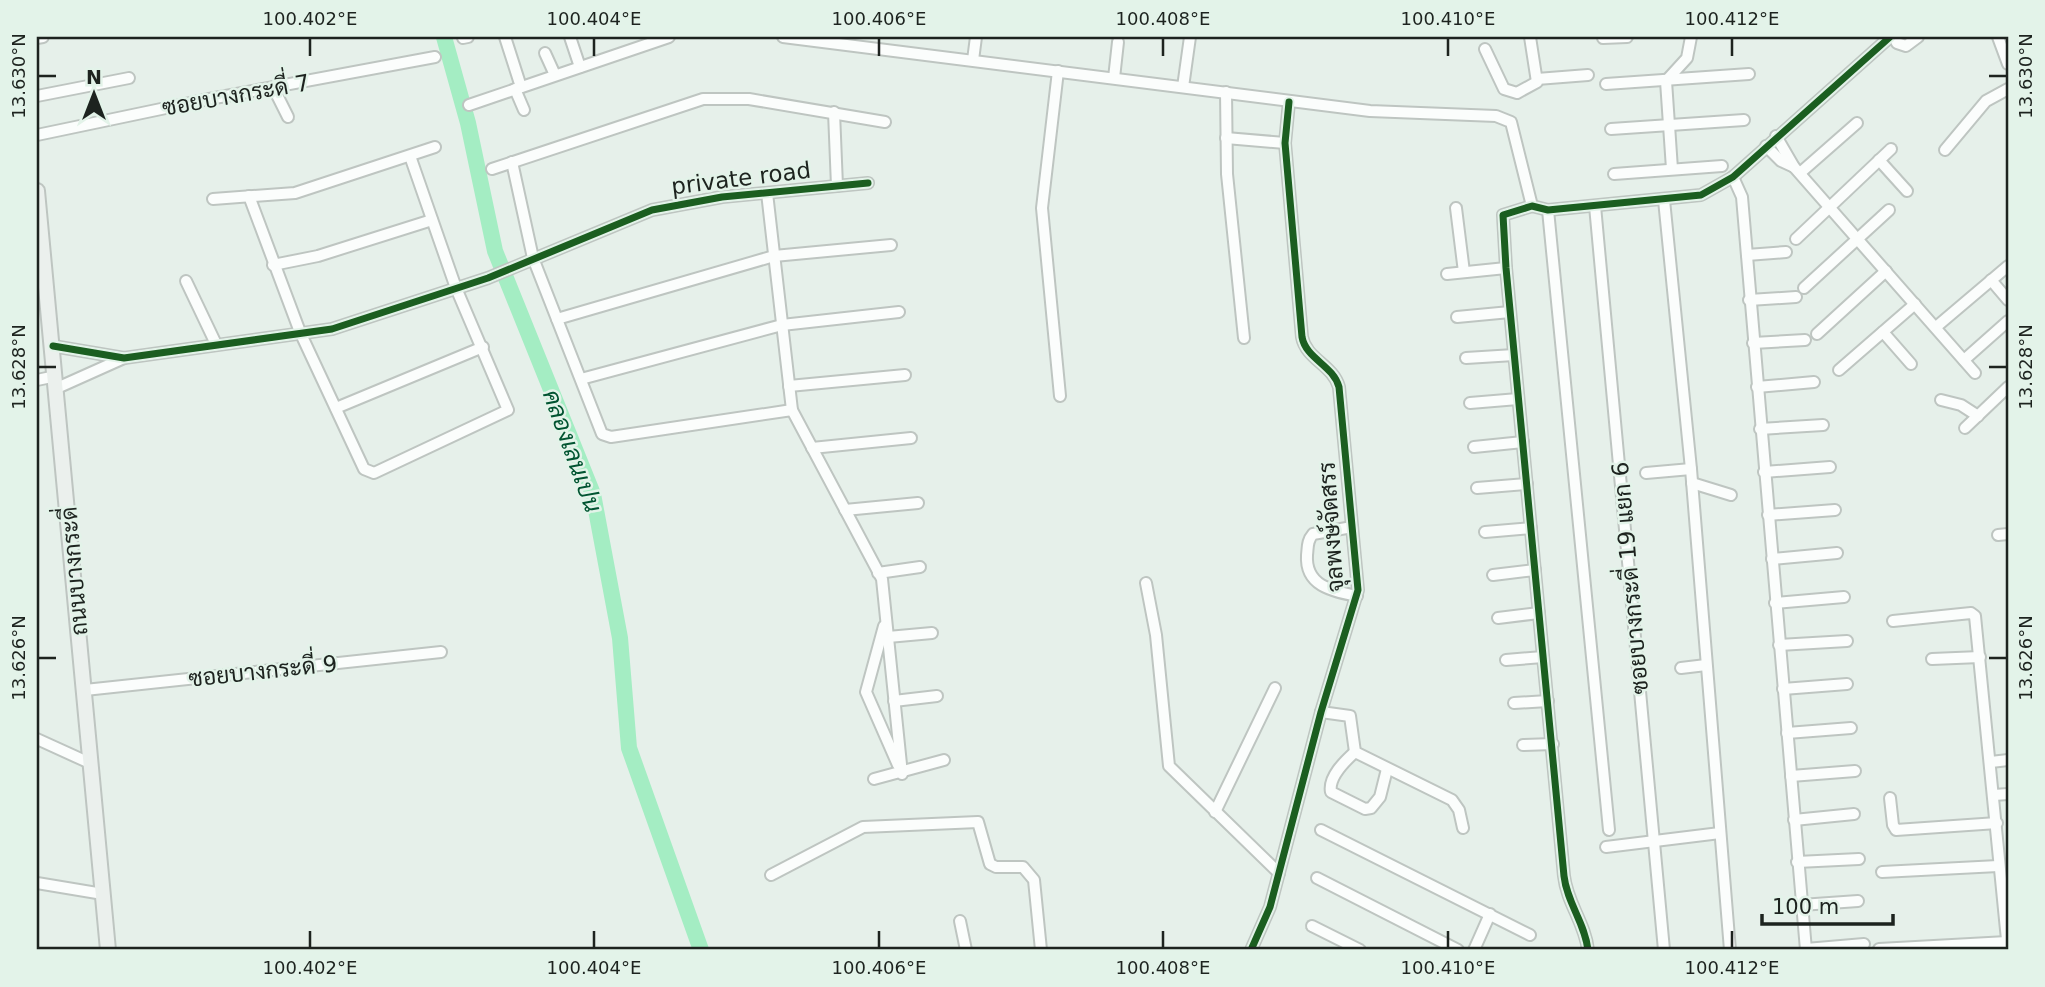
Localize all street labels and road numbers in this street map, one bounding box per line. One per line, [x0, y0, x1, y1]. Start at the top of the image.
street label: ซอยบางกระดี่ 7 [159, 61, 312, 121]
street label: private road [670, 157, 812, 199]
street label: จุลพงษ์จัดสรร [1310, 461, 1352, 593]
street label: ซอยบางกระดี่ 19 แยก 6 [1599, 461, 1653, 696]
street label: ถนนบางกระดี่ [47, 505, 93, 637]
street label: ซอยบางกระดี่ 9 [186, 642, 339, 692]

